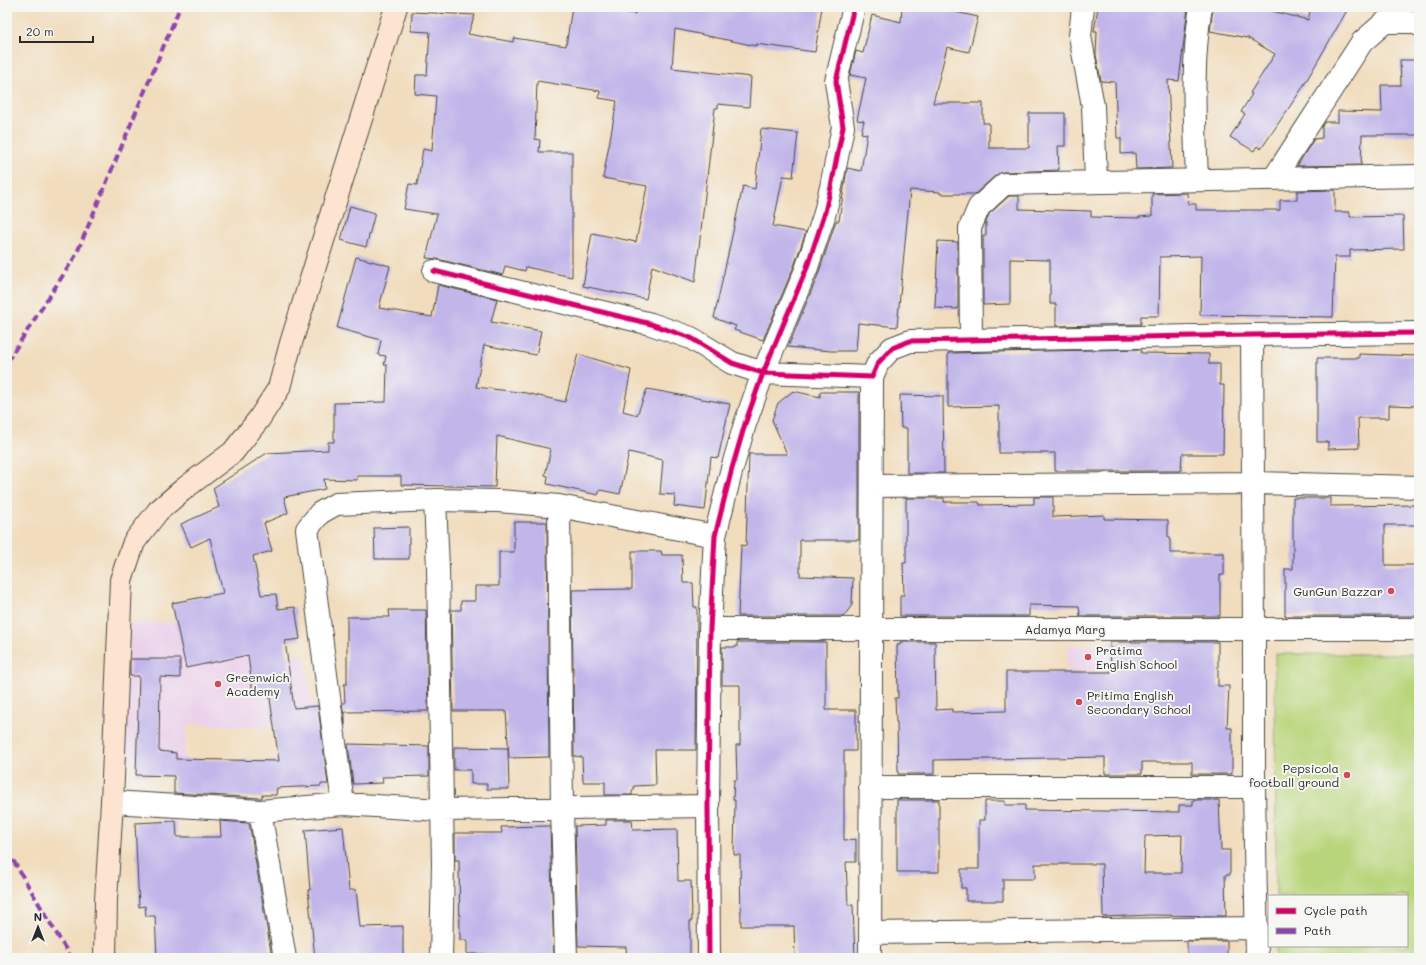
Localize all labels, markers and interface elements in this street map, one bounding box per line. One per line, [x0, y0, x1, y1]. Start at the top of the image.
scale bar [20, 18, 93, 44]
text: 20 m [26, 23, 54, 39]
place label: GunGun Bazzar [1293, 583, 1383, 599]
marker: GunGun Bazzar [1386, 586, 1396, 596]
street label: Adamya Marg [1025, 621, 1105, 637]
place label: Pratima English School [1096, 642, 1177, 672]
marker: Pratima English School [1083, 652, 1093, 662]
place label: Greenwich Academy [226, 669, 289, 699]
marker: Greenwich Academy [213, 679, 223, 689]
place label: Pritima English Secondary School [1087, 687, 1191, 717]
marker: Pritima English Secondary School [1074, 697, 1084, 707]
place label: Pepsicola football ground [1249, 760, 1339, 790]
marker: Pepsicola football ground [1342, 770, 1352, 780]
legend [1268, 895, 1408, 947]
text: Cycle path [1304, 902, 1367, 918]
north arrow [18, 907, 58, 947]
text: N [34, 909, 42, 924]
text: Path [1304, 922, 1331, 938]

